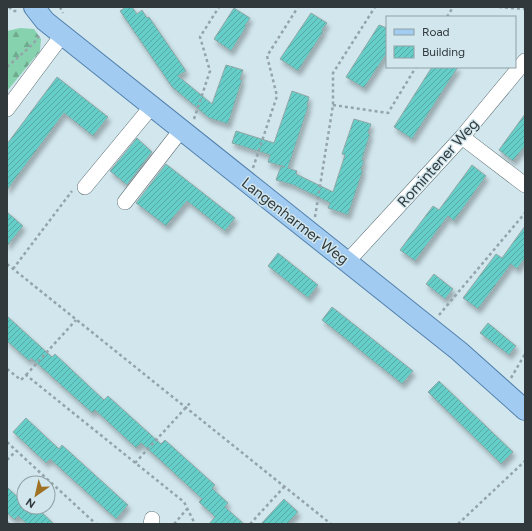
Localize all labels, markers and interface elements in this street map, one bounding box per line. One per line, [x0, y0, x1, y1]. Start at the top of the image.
legend [386, 16, 516, 68]
text: Road [422, 25, 450, 39]
text: Building [422, 45, 465, 59]
street label: Romintener Weg [394, 115, 482, 211]
street label: Langenharmer Weg [238, 174, 352, 268]
north arrow [16, 475, 56, 515]
text: N [24, 495, 38, 511]

